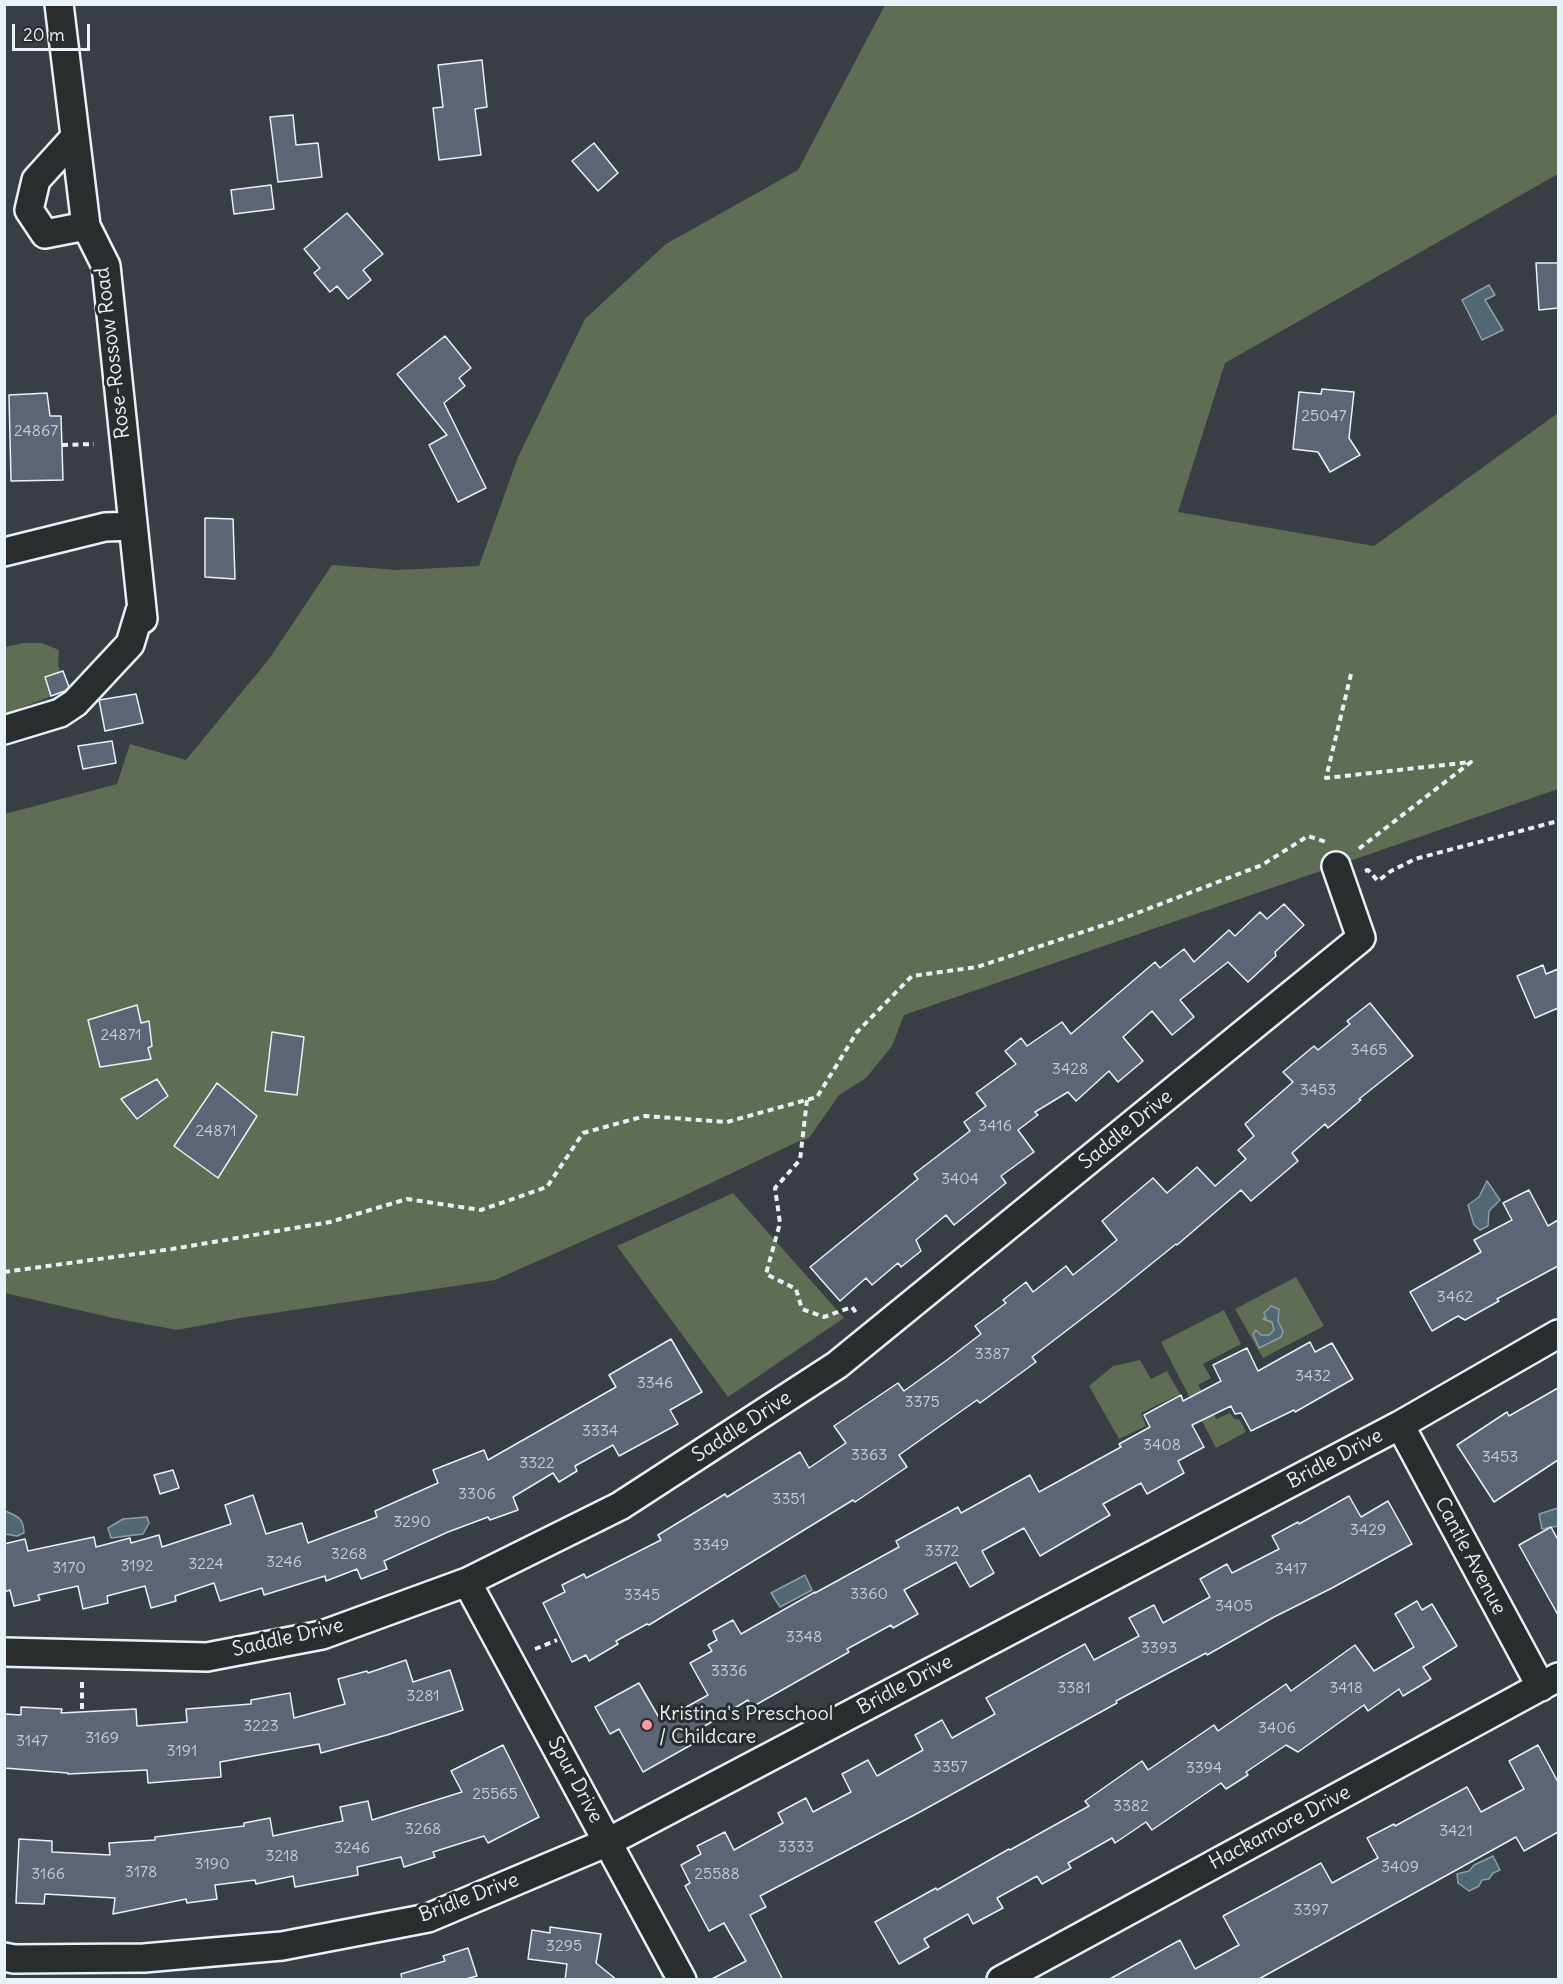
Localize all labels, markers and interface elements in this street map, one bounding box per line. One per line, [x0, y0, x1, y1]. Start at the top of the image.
scale bar [15, 12, 93, 50]
text: 20 m [23, 23, 65, 46]
street label: Rose-Rossow Road [91, 266, 135, 440]
house number: 25047 [1301, 406, 1347, 426]
house number: 24867 [14, 421, 58, 441]
house number: 24871 [100, 1025, 142, 1045]
house number: 3465 [1351, 1040, 1387, 1060]
house number: 3428 [1052, 1059, 1088, 1079]
house number: 3453 [1300, 1080, 1336, 1100]
street label: Saddle Drive [1074, 1085, 1178, 1175]
house number: 3416 [978, 1116, 1012, 1136]
house number: 24871 [195, 1121, 237, 1141]
house number: 3404 [941, 1169, 979, 1189]
house number: 3462 [1437, 1287, 1473, 1307]
house number: 3387 [974, 1344, 1010, 1364]
house number: 3432 [1295, 1366, 1331, 1386]
house number: 3346 [637, 1373, 673, 1393]
street label: Saddle Drive [688, 1386, 796, 1468]
house number: 3375 [904, 1392, 940, 1412]
house number: 3334 [582, 1421, 618, 1441]
street label: Bridle Drive [1283, 1424, 1387, 1494]
house number: 3408 [1143, 1435, 1181, 1455]
house number: 3363 [851, 1445, 887, 1465]
house number: 3453 [1482, 1447, 1518, 1467]
house number: 3322 [519, 1453, 555, 1473]
house number: 3306 [458, 1484, 496, 1504]
house number: 3351 [772, 1489, 806, 1509]
street label: Cantle Avenue [1429, 1493, 1511, 1619]
house number: 3290 [393, 1512, 431, 1532]
house number: 3429 [1350, 1520, 1386, 1540]
house number: 3349 [693, 1535, 729, 1555]
house number: 3372 [925, 1541, 959, 1561]
house number: 3268 [331, 1544, 367, 1564]
house number: 3246 [266, 1552, 302, 1572]
house number: 3224 [188, 1554, 224, 1574]
house number: 3192 [120, 1556, 154, 1576]
house number: 3170 [52, 1558, 86, 1578]
house number: 3417 [1275, 1559, 1307, 1579]
house number: 3360 [850, 1584, 888, 1604]
house number: 3345 [624, 1585, 660, 1605]
house number: 3405 [1215, 1596, 1253, 1616]
street label: Saddle Drive [230, 1614, 346, 1662]
house number: 3348 [786, 1627, 822, 1647]
house number: 3393 [1141, 1638, 1177, 1658]
street label: Bridle Drive [853, 1650, 957, 1720]
house number: 3336 [711, 1661, 747, 1681]
house number: 3381 [1057, 1678, 1091, 1698]
house number: 3418 [1329, 1678, 1363, 1698]
house number: 3281 [406, 1686, 440, 1706]
place label: Kristina's Preschool / Childcare [659, 1702, 833, 1749]
house number: 3223 [243, 1716, 279, 1736]
marker: Kristina's Preschool / Childcare [640, 1718, 654, 1732]
house number: 3406 [1258, 1718, 1296, 1738]
house number: 3169 [85, 1728, 119, 1748]
house number: 3147 [16, 1731, 48, 1751]
street label: Spur Drive [542, 1733, 608, 1827]
house number: 3191 [167, 1741, 197, 1761]
house number: 3357 [932, 1757, 968, 1777]
house number: 3394 [1186, 1758, 1222, 1778]
street label: Hackamore Drive [1205, 1781, 1355, 1875]
house number: 25565 [472, 1784, 518, 1804]
house number: 3382 [1113, 1796, 1149, 1816]
house number: 3268 [405, 1819, 441, 1839]
house number: 3421 [1439, 1821, 1473, 1841]
house number: 3333 [778, 1837, 814, 1857]
house number: 3246 [334, 1838, 370, 1858]
house number: 3218 [265, 1846, 299, 1866]
house number: 3190 [195, 1854, 229, 1874]
house number: 3409 [1381, 1857, 1419, 1877]
house number: 3178 [125, 1862, 157, 1882]
house number: 3166 [31, 1864, 65, 1884]
house number: 25588 [694, 1864, 740, 1884]
street label: Bridle Drive [416, 1868, 522, 1928]
house number: 3397 [1293, 1900, 1329, 1920]
house number: 3295 [546, 1936, 582, 1956]

